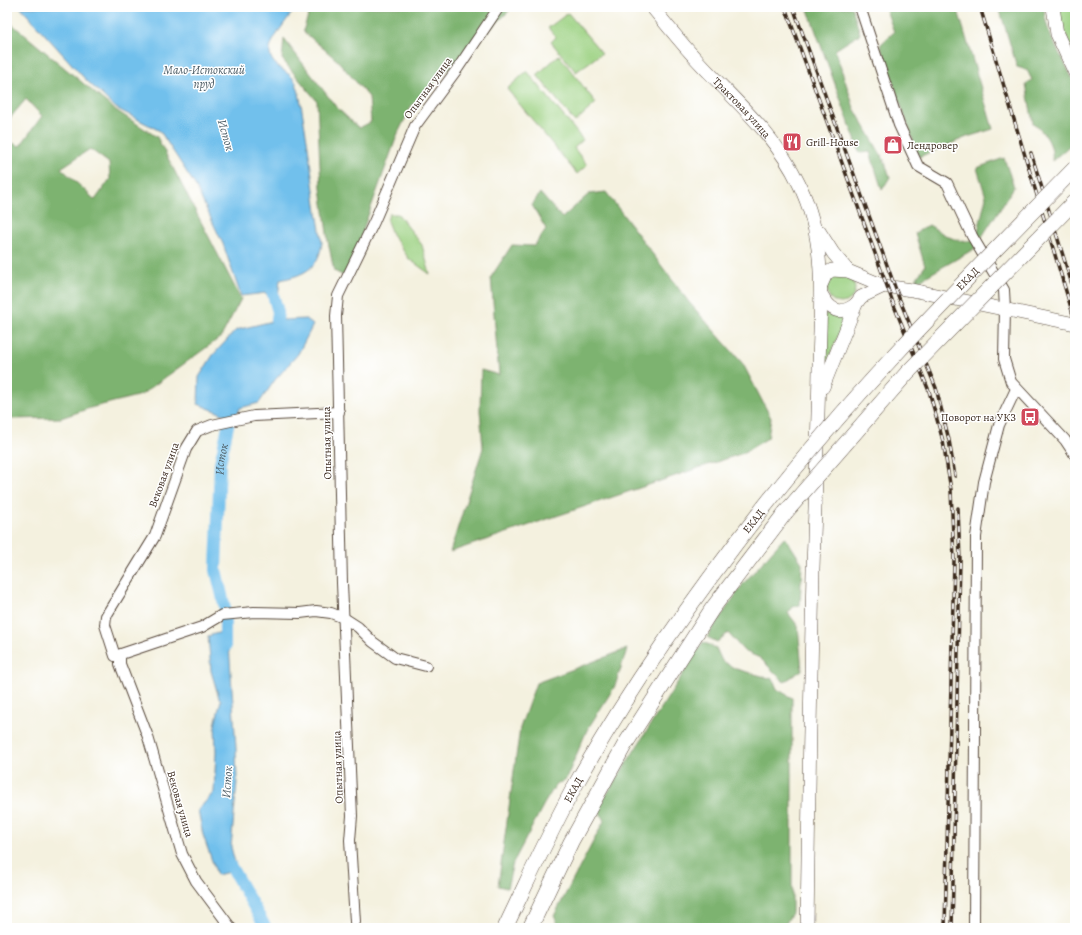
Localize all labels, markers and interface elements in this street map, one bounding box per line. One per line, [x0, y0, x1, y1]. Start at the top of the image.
street label: Опытная улица [400, 53, 456, 122]
water label: Мало-Истокский пруд [163, 62, 245, 92]
street label: Трактовая улица [710, 74, 775, 142]
water label: Исток [214, 117, 238, 153]
restaurant icon: Grill-House [781, 131, 803, 153]
shop icon: Лендровер [882, 134, 904, 156]
place label: Grill-House [806, 135, 859, 150]
place label: Лендровер [907, 138, 958, 153]
street label: ЕКАД [953, 264, 982, 293]
street label: Опытная улица [319, 405, 335, 480]
bus stop icon: Поворот на УКЗ [1019, 406, 1041, 428]
place label: Поворот на УКЗ [941, 410, 1016, 425]
street label: Вековая улица [145, 439, 183, 510]
water label: Исток [212, 441, 232, 475]
street label: ЕКАД [739, 506, 767, 536]
street label: Опытная улица [329, 729, 347, 804]
water label: Исток [218, 765, 236, 798]
street label: Вековая улица [163, 769, 197, 840]
street label: ЕКАД [560, 774, 586, 805]

